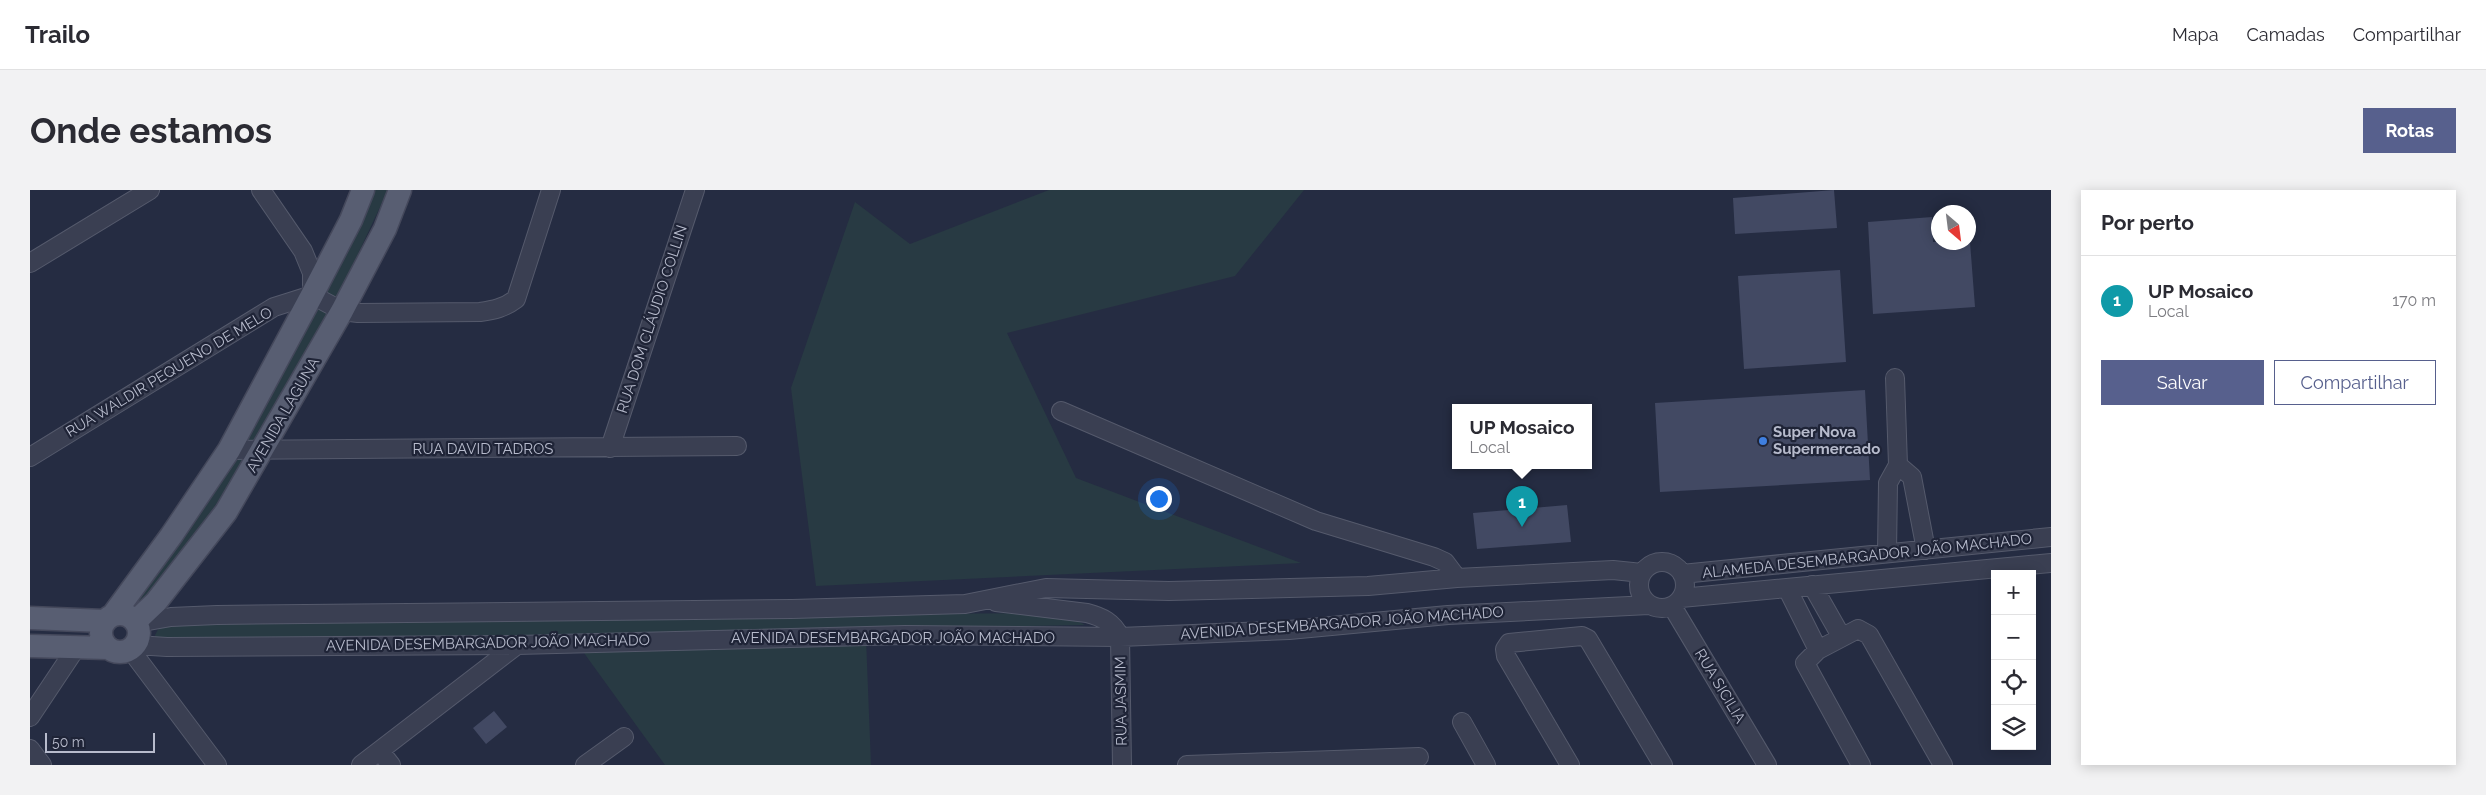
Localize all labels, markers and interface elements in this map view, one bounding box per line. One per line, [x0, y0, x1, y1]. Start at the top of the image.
text: Trailo [25, 20, 90, 49]
text: Mapa [2172, 24, 2218, 45]
text: Camadas [2246, 24, 2325, 45]
text: Compartilhar [2353, 24, 2461, 45]
button: Rotas [2363, 108, 2456, 153]
text: Onde estamos [30, 110, 272, 151]
north arrow [1931, 205, 1976, 250]
text: Por perto [2101, 210, 2194, 235]
street label: RUA DOM CLÁUDIO COLLIN [613, 223, 691, 415]
text: UP Mosaico [2148, 280, 2253, 302]
text: 1 [2113, 291, 2121, 310]
text: 170 m [2392, 291, 2436, 310]
text: Local [2148, 302, 2189, 321]
street label: RUA WALDIR PEQUENO DE MELO [63, 303, 275, 441]
street label: AVENIDA LAGUNA [243, 354, 323, 476]
button: Salvar [2101, 360, 2264, 405]
button: Compartilhar [2274, 360, 2436, 405]
popup [1452, 404, 1592, 469]
text: UP Mosaico [1469, 416, 1575, 438]
place label: Super Nova Supermercado [1773, 423, 1880, 458]
marker: Super Nova Supermercado [1757, 435, 1769, 447]
text: Local [1469, 438, 1510, 457]
street label: RUA DAVID TADROS [413, 440, 553, 458]
your location [1146, 486, 1172, 512]
pin: 1 [1506, 486, 1538, 527]
street label: ALAMEDA DESEMBARGADOR JOÃO MACHADO [1701, 530, 2033, 582]
map controls [1991, 570, 2036, 750]
button: + [1991, 570, 2036, 615]
street label: AVENIDA DESEMBARGADOR JOÃO MACHADO [1180, 603, 1504, 643]
button: − [1991, 615, 2036, 660]
street label: AVENIDA DESEMBARGADOR JOÃO MACHADO [731, 629, 1055, 647]
street label: AVENIDA DESEMBARGADOR JOÃO MACHADO [326, 631, 650, 655]
street label: RUA SICILIA [1691, 646, 1749, 726]
street label: RUA JASMIM [1111, 656, 1131, 746]
button: locate [1991, 660, 2036, 705]
button: layers [1991, 705, 2036, 750]
scale bar [45, 730, 155, 753]
text: 50 m [52, 734, 85, 750]

